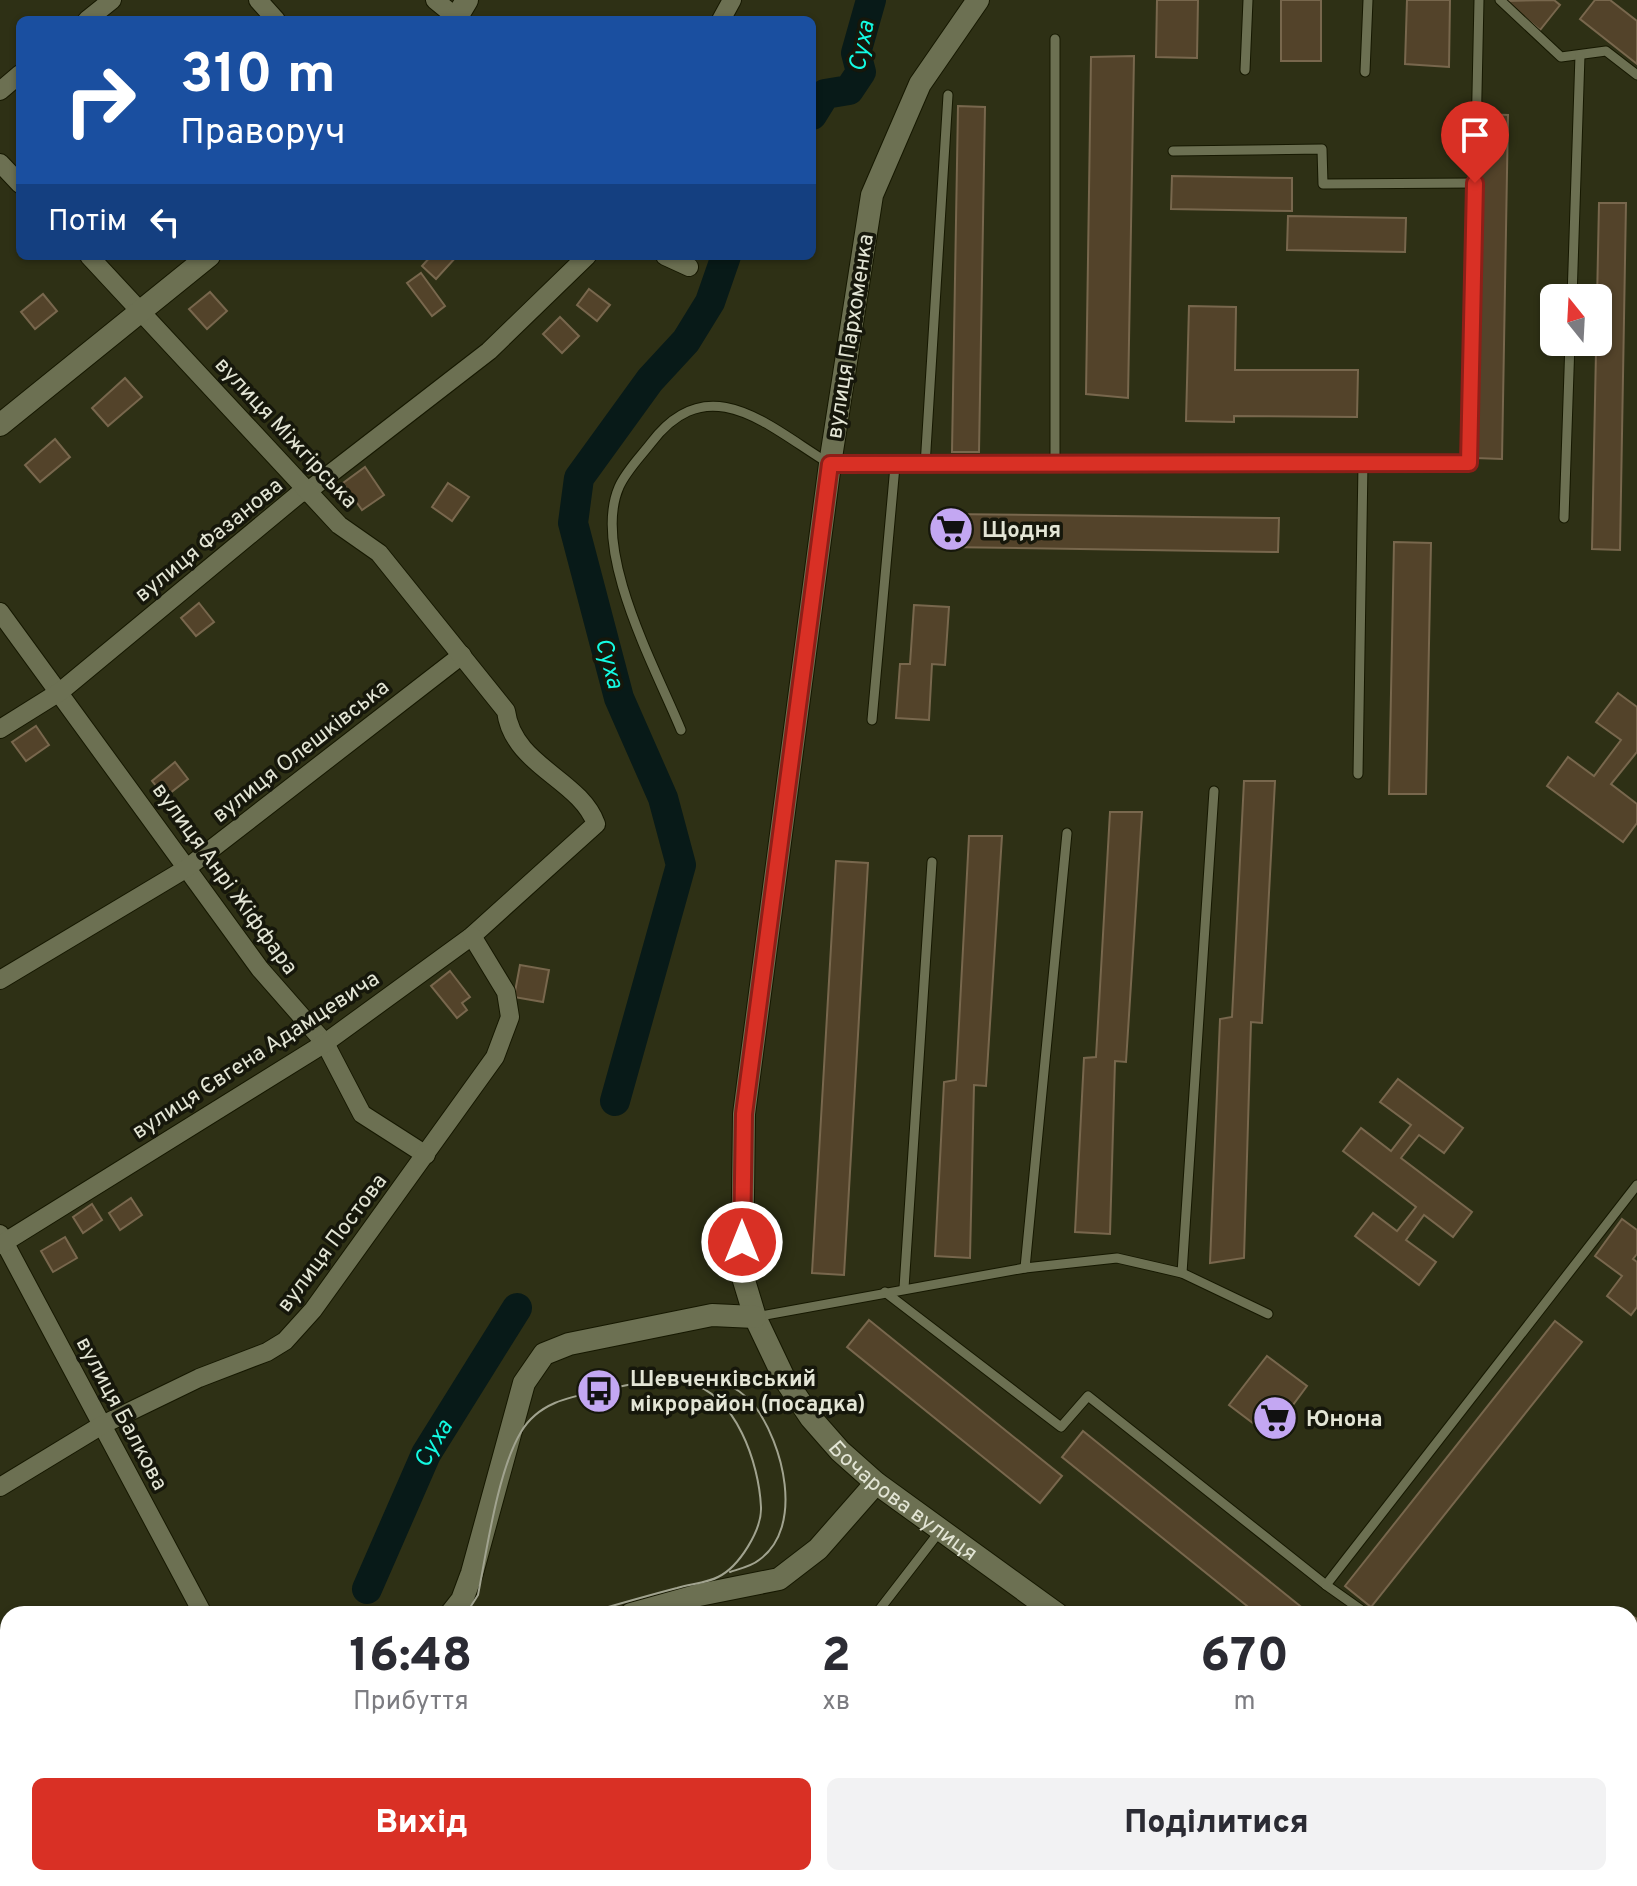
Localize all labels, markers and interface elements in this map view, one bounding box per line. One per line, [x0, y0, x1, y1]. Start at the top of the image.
water label: Суха [843, 18, 883, 75]
text: 310 m [180, 42, 336, 112]
icon: right [48, 48, 152, 152]
pin [1441, 101, 1509, 183]
text: Праворуч [180, 111, 345, 157]
icon: arrive [1453, 113, 1497, 157]
icon: left [143, 200, 187, 244]
text: Потім [48, 204, 127, 241]
street label: вулиця Пархоменка [822, 232, 881, 441]
north arrow [1540, 284, 1612, 356]
map controls [1540, 284, 1612, 356]
street label: вулиця Міжгірська [208, 352, 362, 515]
street label: вулиця Фазанова [130, 473, 289, 609]
supermarket icon: Щодня [927, 505, 975, 553]
place label: Щодня [982, 518, 1061, 545]
water label: Суха [587, 635, 629, 693]
street label: вулиця Олешківська [208, 674, 395, 829]
street label: вулиця Анрі Жіффара [145, 778, 303, 981]
street label: вулиця Євгена Адамцевича [128, 966, 385, 1146]
street label: вулиця Постова [272, 1169, 394, 1318]
position arrow [700, 1200, 784, 1284]
street label: вулиця Балкова [69, 1333, 173, 1495]
bus stop icon: Шевченківський мікрорайон (посадка) [575, 1367, 623, 1415]
place label: Шевченківський мікрорайон (посадка) [630, 1367, 866, 1419]
supermarket icon: Юнона [1251, 1394, 1299, 1442]
place label: Юнона [1306, 1407, 1383, 1434]
water label: Суха [409, 1414, 461, 1473]
street label: Бочарова вулиця [821, 1436, 982, 1568]
text: 16:48 [349, 1628, 472, 1688]
text: 2 [822, 1628, 851, 1688]
text: 670 [1200, 1628, 1289, 1688]
text: Прибуття [353, 1686, 469, 1719]
text: хв [822, 1686, 850, 1719]
text: m [1233, 1686, 1255, 1719]
button: Вихід [32, 1778, 811, 1870]
button: Поділитися [827, 1778, 1606, 1870]

